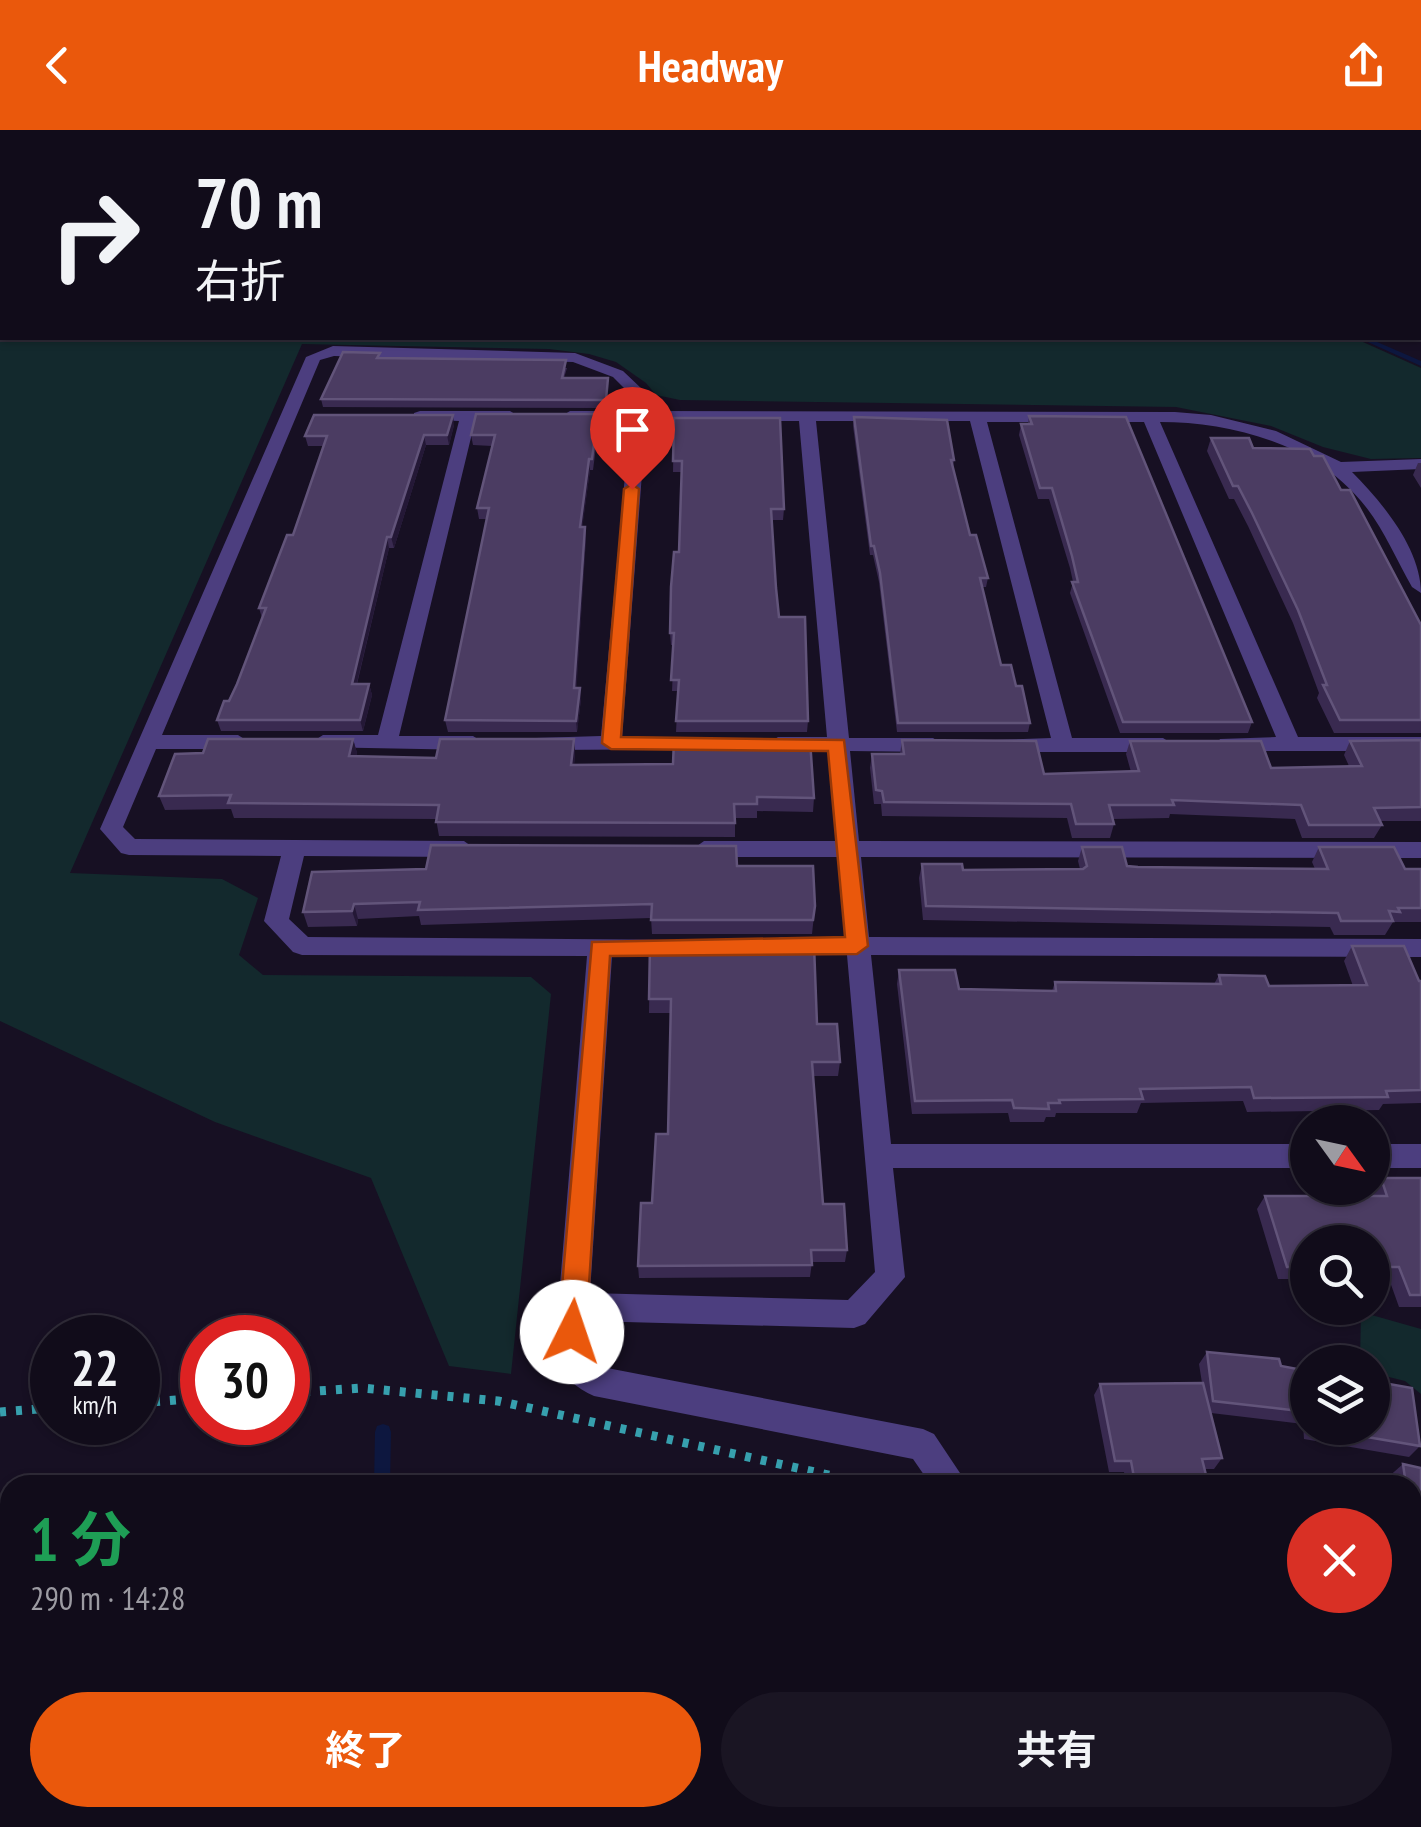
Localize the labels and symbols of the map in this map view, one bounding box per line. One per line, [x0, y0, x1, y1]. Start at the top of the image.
pin [590, 387, 675, 490]
north arrow [1290, 1105, 1390, 1205]
position arrow [520, 1280, 624, 1384]
speed limit sign: 30 [180, 1315, 310, 1445]

